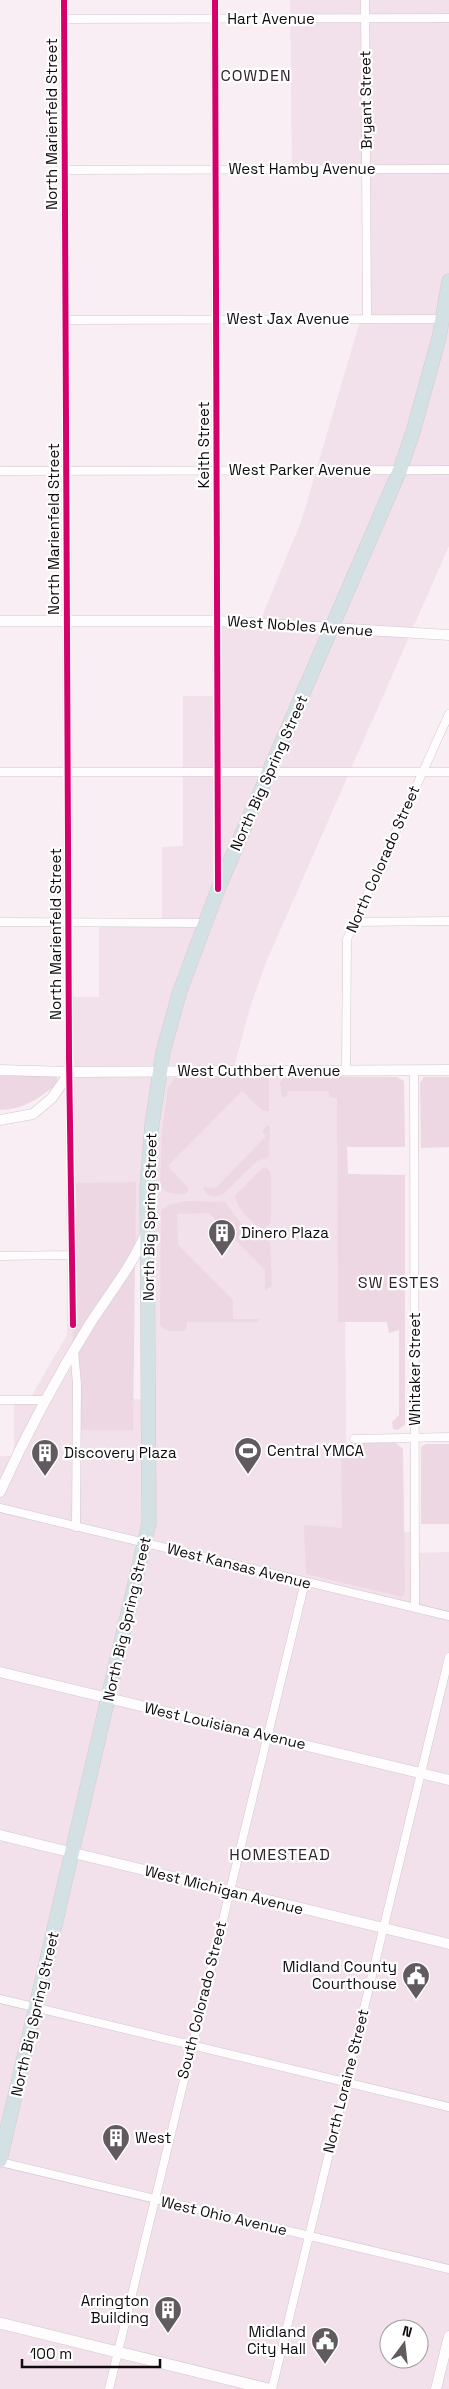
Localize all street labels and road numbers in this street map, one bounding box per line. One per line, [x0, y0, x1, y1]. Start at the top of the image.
street label: Hart Avenue [227, 9, 315, 28]
street label: North Marienfeld Street [42, 38, 61, 210]
street label: Bryant Street [355, 50, 376, 150]
street label: West Hamby Avenue [228, 159, 376, 178]
street label: West Jax Avenue [227, 309, 350, 328]
street label: Keith Street [194, 401, 213, 489]
street label: North Marienfeld Street [44, 443, 63, 615]
street label: West Parker Avenue [229, 460, 371, 479]
street label: West Nobles Avenue [226, 611, 374, 640]
street label: North Big Spring Street [226, 692, 312, 854]
street label: North Colorado Street [342, 782, 424, 935]
street label: North Marienfeld Street [46, 848, 65, 1020]
street label: West Cuthbert Avenue [178, 1061, 341, 1080]
street label: North Big Spring Street [139, 1132, 160, 1301]
street label: Whitaker Street [405, 1312, 424, 1426]
street label: North Big Spring Street [98, 1535, 155, 1703]
street label: West Kansas Avenue [165, 1538, 313, 1593]
street label: West Louisiana Avenue [142, 1698, 308, 1753]
street label: West Michigan Avenue [143, 1861, 306, 1918]
street label: South Colorado Street [173, 1919, 230, 2081]
street label: North Big Spring Street [6, 1930, 63, 2098]
street label: North Loraine Street [318, 2007, 373, 2155]
street label: West Ohio Avenue [159, 2192, 289, 2239]

